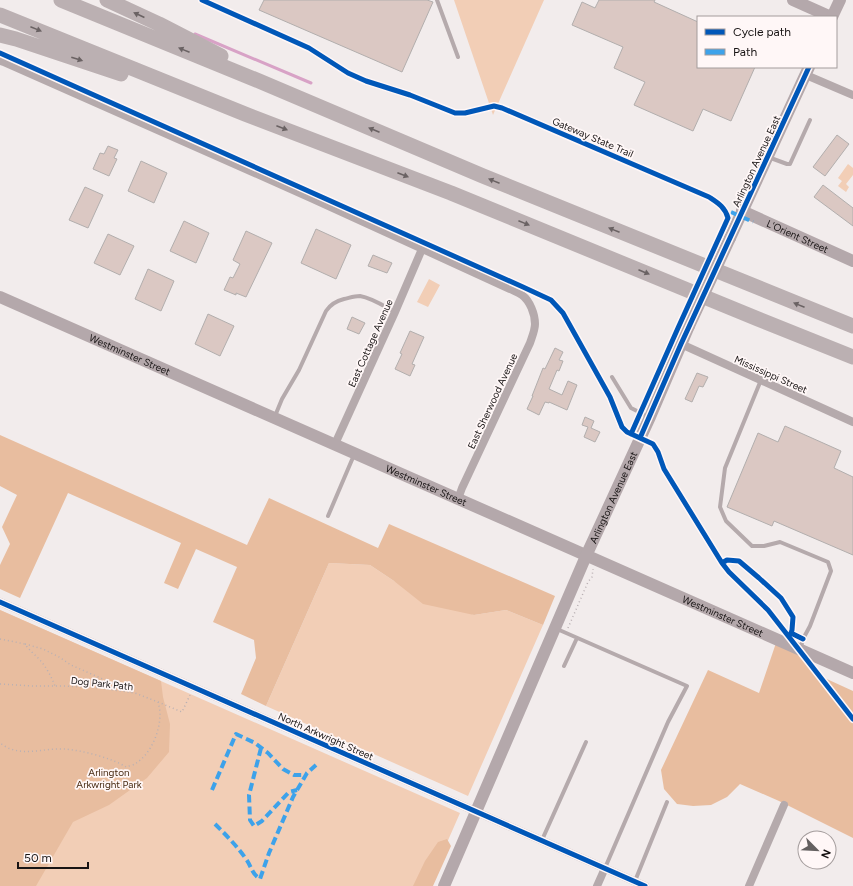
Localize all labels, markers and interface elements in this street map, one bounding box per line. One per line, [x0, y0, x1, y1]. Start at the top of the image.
one-way arrow [133, 12, 145, 18]
legend [697, 16, 837, 68]
text: Cycle path [733, 25, 791, 39]
one-way arrow [31, 27, 43, 33]
text: Path [733, 45, 757, 59]
one-way arrow [178, 47, 189, 53]
one-way arrow [72, 56, 84, 62]
street label: Arlington Avenue East [730, 113, 783, 209]
street label: Gateway State Trail [550, 114, 635, 160]
one-way arrow [276, 126, 288, 132]
one-way arrow [368, 126, 380, 133]
one-way arrow [398, 172, 410, 178]
one-way arrow [487, 177, 499, 183]
street label: L'Orient Street [765, 217, 830, 256]
one-way arrow [518, 220, 530, 226]
one-way arrow [607, 226, 619, 232]
one-way arrow [639, 269, 651, 275]
street label: East Cottage Avenue [345, 297, 396, 389]
one-way arrow [793, 301, 805, 307]
street label: Westminster Street [87, 331, 173, 378]
street label: East Sherwood Avenue [465, 351, 521, 451]
street label: Mississippi Street [732, 353, 810, 396]
street label: Arlington Avenue East [587, 449, 640, 545]
street label: Westminster Street [384, 462, 469, 509]
street label: Westminster Street [680, 593, 765, 640]
street label: Dog Park Path [70, 674, 134, 693]
street label: North Arkwright Street [276, 710, 376, 763]
park label: Arlington Arkwright Park [76, 766, 142, 791]
north arrow [797, 830, 837, 870]
scale bar [18, 844, 88, 870]
text: N [818, 847, 833, 860]
text: 50 m [24, 851, 52, 865]

